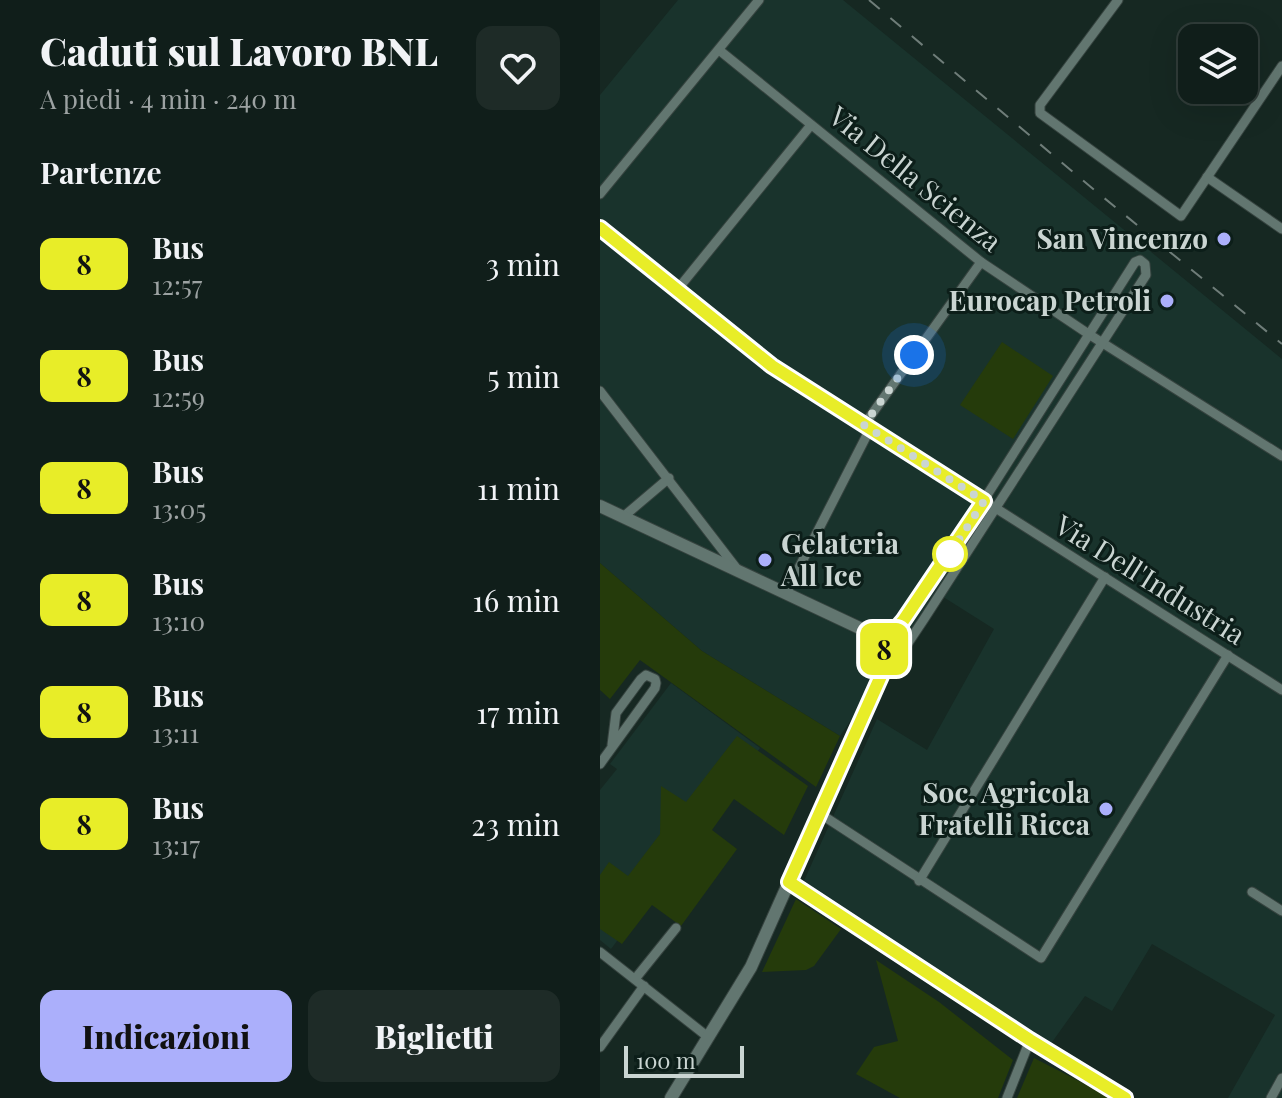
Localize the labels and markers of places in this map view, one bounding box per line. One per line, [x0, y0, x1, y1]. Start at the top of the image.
place label: San Vincenzo [1036, 219, 1208, 256]
marker: San Vincenzo [1215, 230, 1233, 248]
place label: Eurocap Petroli [949, 281, 1151, 318]
marker: Eurocap Petroli [1158, 292, 1176, 310]
place label: Gelateria All Ice [780, 524, 899, 593]
unlabelled marker [933, 537, 967, 571]
marker: Gelateria All Ice [756, 551, 774, 569]
place label: Soc. Agricola Fratelli Ricca [919, 773, 1090, 842]
marker: Soc. Agricola Fratelli Ricca [1097, 800, 1115, 818]

